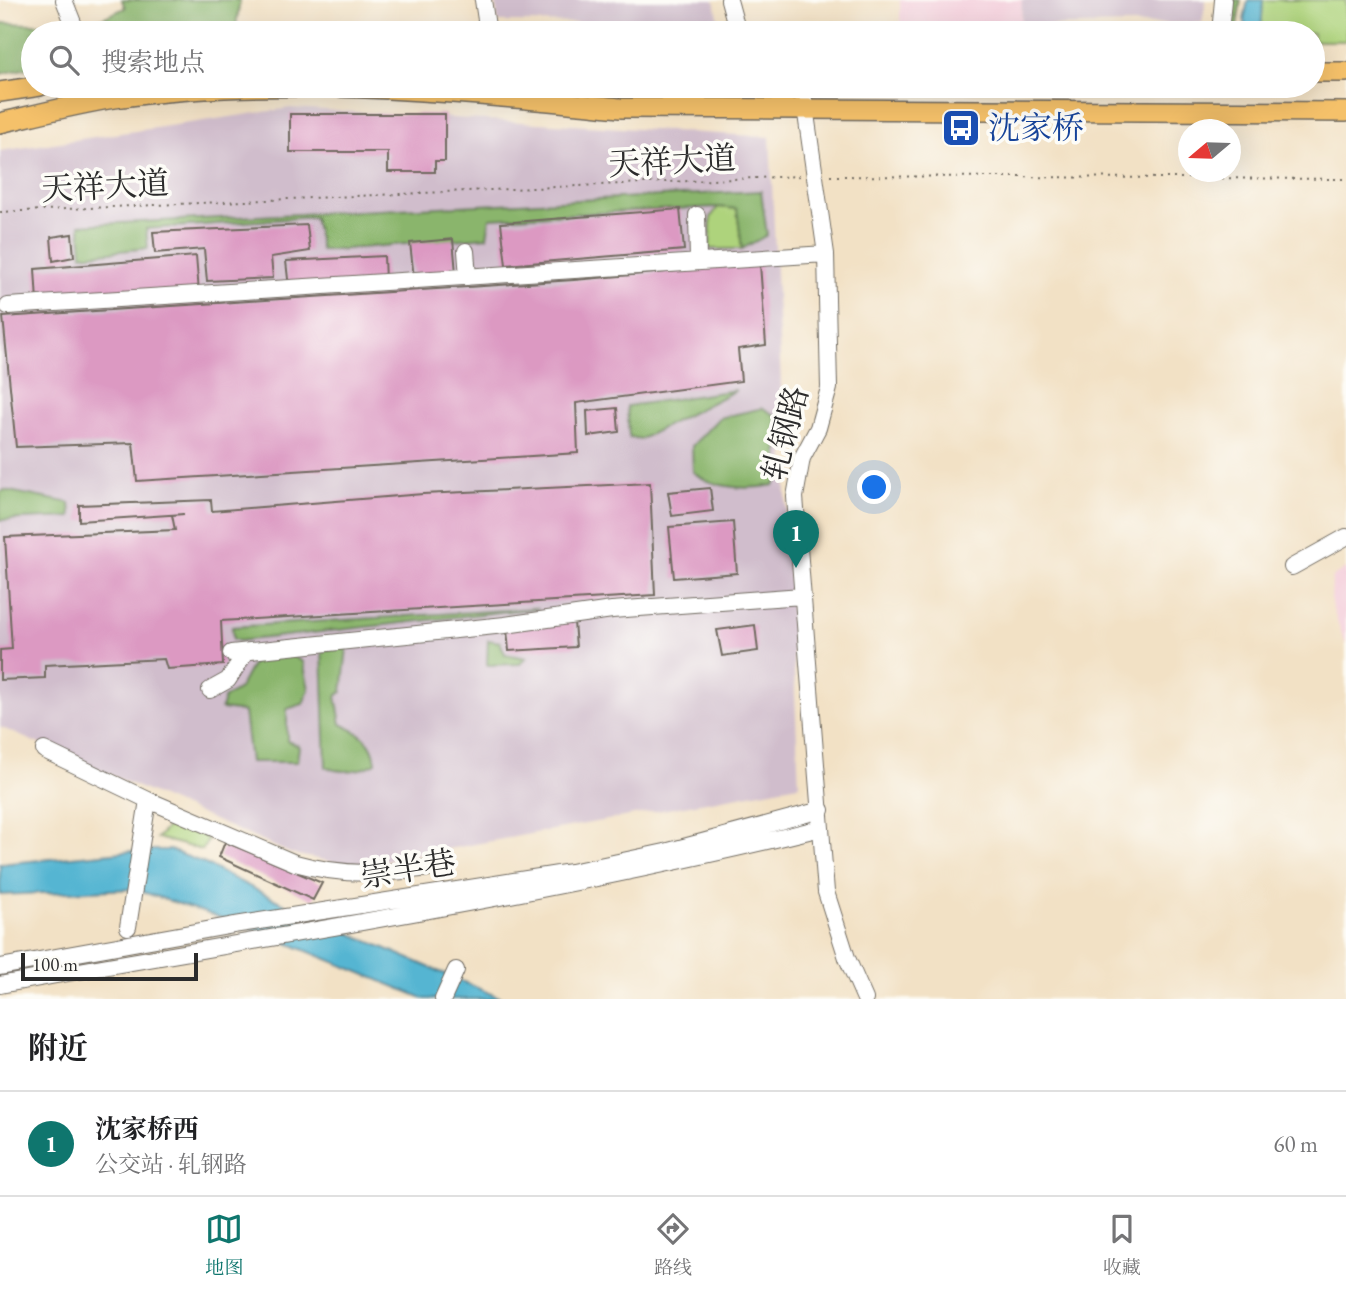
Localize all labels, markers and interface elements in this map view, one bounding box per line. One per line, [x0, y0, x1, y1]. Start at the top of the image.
search box [21, 21, 1325, 98]
icon: search [45, 41, 83, 79]
text: 搜索地点 [101, 45, 205, 79]
bus stop icon: 沈家桥 [940, 107, 982, 149]
place label: 沈家桥 [988, 107, 1084, 149]
north arrow [1178, 119, 1241, 182]
street label: 天祥大道 [607, 137, 737, 185]
street label: 天祥大道 [40, 162, 170, 210]
street label: 轧钢路 [752, 381, 818, 485]
your location [857, 470, 891, 504]
pin: 1 [773, 510, 819, 568]
street label: 崇半巷 [357, 841, 459, 897]
scale bar [21, 950, 198, 982]
text: 100 m [32, 952, 78, 977]
text: 附近 [28, 1028, 88, 1067]
text: 沈家桥西 [95, 1112, 199, 1146]
text: 1 [45, 1129, 57, 1159]
text: 60 m [1273, 1129, 1318, 1159]
text: 公交站 · 轧钢路 [95, 1149, 247, 1179]
tab: 地图 [205, 1210, 243, 1280]
tab: 路线 [654, 1210, 692, 1280]
tab: 收藏 [1103, 1210, 1141, 1280]

